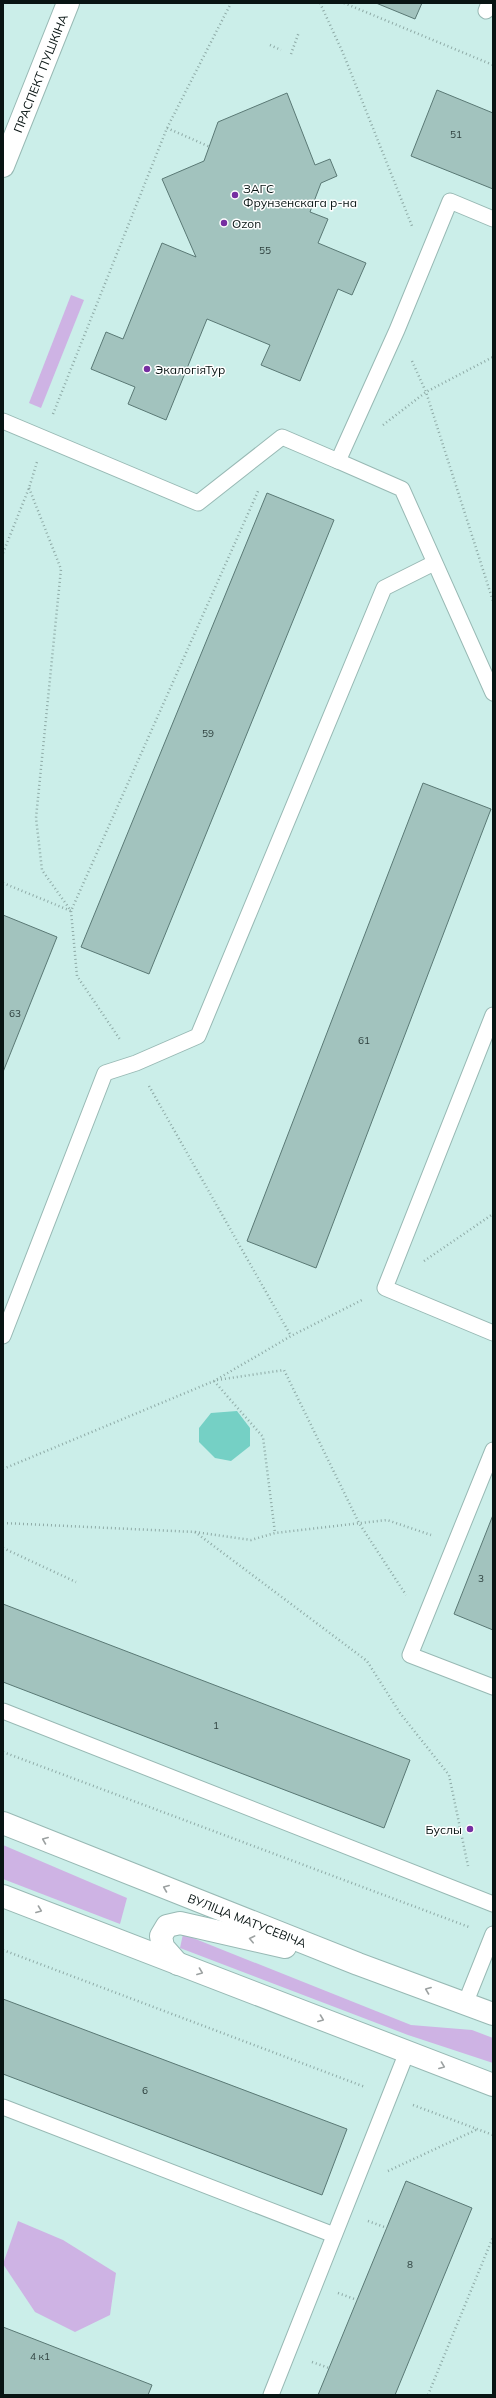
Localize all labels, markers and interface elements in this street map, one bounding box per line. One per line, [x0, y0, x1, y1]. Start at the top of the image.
street label: ПРАСПЕКТ ПУШКІНА [10, 11, 71, 135]
house number: 51 [450, 128, 462, 141]
place label: ЗАГС Фрунзенскага р-на [243, 181, 357, 210]
marker: ЗАГС Фрунзенскага р-на [230, 190, 240, 200]
place label: Ozon [232, 216, 261, 231]
marker: Ozon [219, 218, 229, 228]
house number: 55 [259, 244, 271, 257]
place label: ЭкалогіяТур [155, 362, 225, 377]
marker: ЭкалогіяТур [142, 364, 152, 374]
house number: 59 [202, 727, 214, 740]
house number: 63 [9, 1007, 21, 1020]
house number: 61 [358, 1034, 370, 1047]
house number: 3 [478, 1572, 484, 1585]
house number: 1 [213, 1719, 219, 1732]
place label: Буслы [425, 1822, 462, 1837]
marker: Буслы [465, 1824, 475, 1834]
one-way arrow [41, 1837, 49, 1845]
one-way arrow [162, 1884, 169, 1892]
street label: ВУЛІЦА МАТУСЕВІЧА [186, 1890, 309, 1950]
one-way arrow [36, 1906, 43, 1914]
one-way arrow [249, 1936, 255, 1944]
one-way arrow [196, 1968, 203, 1976]
one-way arrow [425, 1986, 432, 1995]
one-way arrow [318, 2014, 325, 2022]
one-way arrow [439, 2061, 446, 2069]
house number: 6 [142, 2084, 148, 2097]
house number: 8 [407, 2258, 413, 2271]
house number: 4 к1 [30, 2350, 50, 2363]

